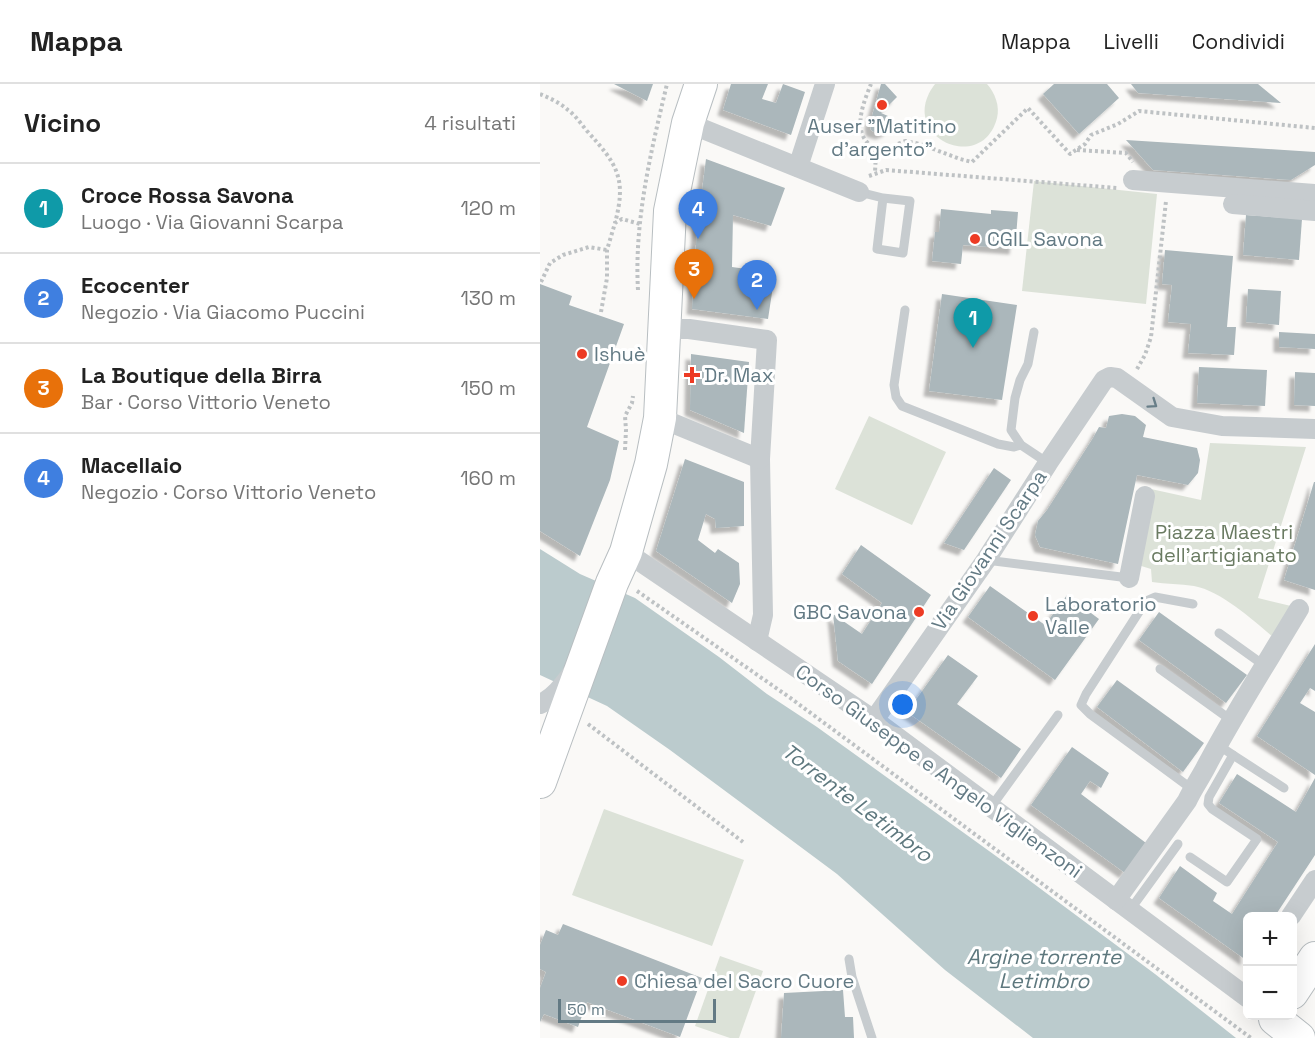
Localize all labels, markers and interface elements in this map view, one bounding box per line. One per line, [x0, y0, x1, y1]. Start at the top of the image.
text: Mappa [30, 23, 123, 59]
text: Mappa [1001, 28, 1070, 55]
text: Livelli [1103, 28, 1159, 55]
text: Condividi [1192, 28, 1285, 55]
marker: Auser "Matitino d'argento" [875, 98, 889, 112]
text: Vicino [24, 106, 101, 140]
text: 4 risultati [424, 110, 516, 136]
place label: Auser "Matitino d'argento" [807, 113, 957, 162]
text: Croce Rossa Savona [81, 181, 294, 209]
pin: 4 [678, 190, 718, 239]
text: 1 [39, 195, 48, 221]
text: 120 m [460, 195, 516, 221]
text: Luogo · Via Giovanni Scarpa [81, 209, 344, 235]
place label: CGIL Savona [987, 226, 1103, 252]
marker: CGIL Savona [968, 232, 982, 246]
pin: 3 [674, 250, 714, 299]
pin: 2 [738, 260, 776, 310]
text: Ecocenter [81, 271, 189, 299]
text: 2 [38, 285, 49, 311]
text: 130 m [460, 285, 516, 311]
pin: 1 [954, 298, 992, 348]
text: Negozio · Via Giacomo Puccini [81, 299, 365, 325]
place label: Ishuè [594, 341, 646, 367]
marker: Ishuè [575, 347, 589, 361]
text: La Boutique della Birra [81, 361, 322, 389]
place label: Dr. Max [704, 362, 774, 388]
marker: Dr. Max [685, 368, 699, 382]
text: 3 [37, 375, 50, 401]
text: 150 m [461, 375, 516, 401]
text: Bar · Corso Vittorio Veneto [81, 389, 331, 415]
one-way arrow [1147, 397, 1158, 408]
text: Macellaio [81, 451, 182, 479]
text: 4 [37, 465, 50, 491]
text: 160 m [460, 465, 516, 491]
street label: Via Giovanni Scarpa [926, 465, 1052, 635]
text: Negozio · Corso Vittorio Veneto [81, 479, 376, 505]
park label: Piazza Maestri dell'artigianato [1151, 519, 1297, 568]
place label: Laboratorio Valle [1045, 591, 1157, 640]
place label: GBC Savona [793, 599, 907, 625]
marker: GBC Savona [912, 605, 926, 619]
marker: Laboratorio Valle [1026, 609, 1040, 623]
street label: Corso Giuseppe e Angelo Viglienzoni [791, 658, 1087, 884]
your location [888, 690, 917, 719]
water label: Torrente Letimbro [777, 737, 939, 868]
map controls [1243, 912, 1297, 1020]
button: + [1243, 912, 1297, 966]
water label: Argine torrente Letimbro [967, 943, 1123, 994]
button: − [1243, 966, 1297, 1020]
place label: Chiesa del Sacro Cuore [634, 968, 854, 994]
marker: Chiesa del Sacro Cuore [615, 974, 629, 988]
scale bar [558, 996, 716, 1024]
text: 50 m [567, 999, 605, 1020]

